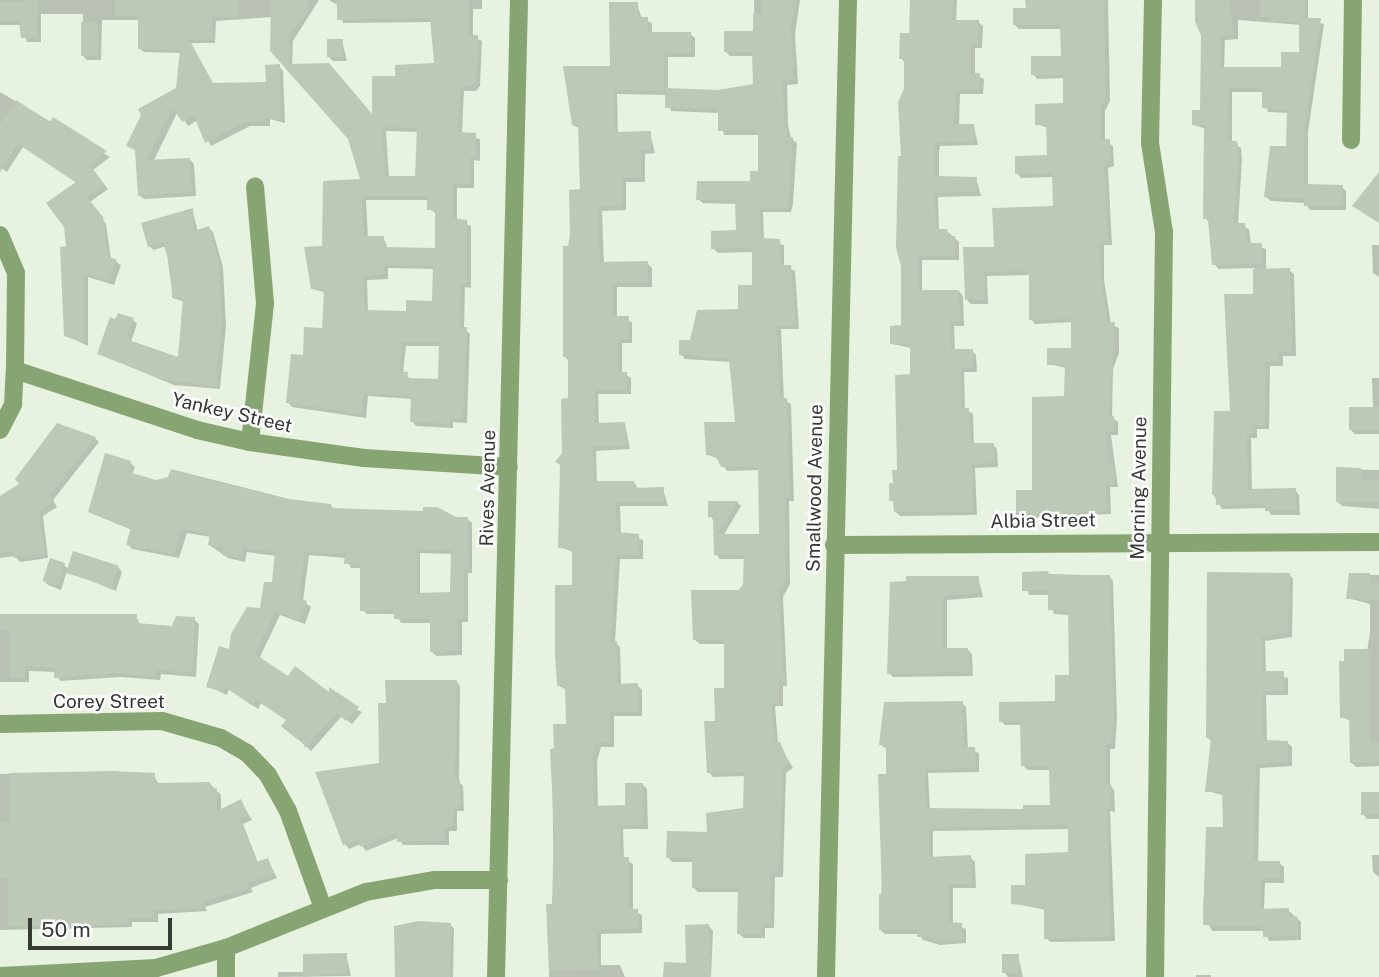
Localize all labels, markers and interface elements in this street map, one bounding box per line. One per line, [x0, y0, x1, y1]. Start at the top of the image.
street label: Yankey Street [170, 388, 294, 438]
street label: Smallwood Avenue [802, 404, 828, 572]
street label: Morning Avenue [1126, 416, 1152, 560]
street label: Rives Avenue [476, 429, 500, 547]
street label: Albia Street [990, 509, 1096, 533]
street label: Corey Street [53, 691, 165, 713]
scale bar [32, 904, 175, 948]
text: 50 m [41, 917, 91, 942]

